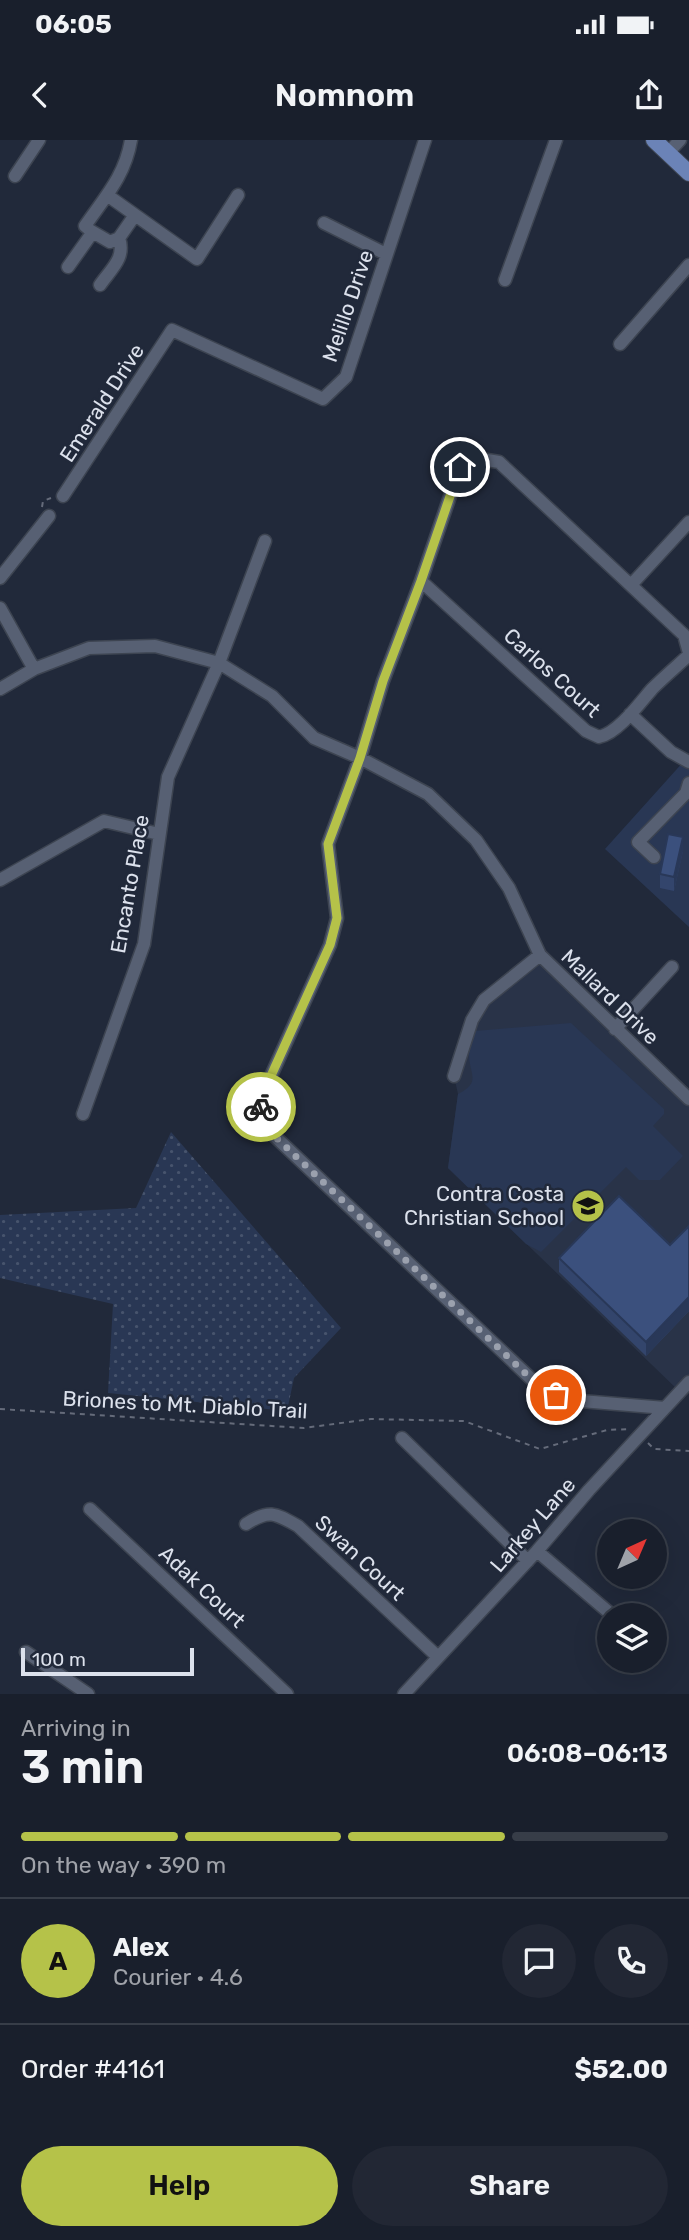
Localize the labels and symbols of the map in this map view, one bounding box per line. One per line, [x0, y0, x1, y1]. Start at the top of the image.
street label: Melillo Drive [317, 247, 378, 365]
street label: Emerald Drive [54, 339, 149, 466]
pin [430, 437, 490, 497]
street label: Carlos Court [499, 623, 606, 723]
street label: Encanto Place [105, 813, 154, 955]
street label: Mallard Drive [556, 944, 664, 1049]
courier [226, 1072, 296, 1142]
place label: Contra Costa Christian School [404, 1181, 564, 1230]
school or university icon: Contra Costa Christian School [569, 1187, 607, 1225]
pin [526, 1365, 586, 1425]
street label: Briones to Mt. Diablo Trail [62, 1386, 308, 1423]
street label: Larkey Lane [485, 1472, 580, 1577]
street label: Swan Court [310, 1510, 411, 1606]
north arrow [597, 1519, 667, 1589]
street label: Adak Court [154, 1540, 251, 1633]
scale bar [21, 1645, 194, 1677]

